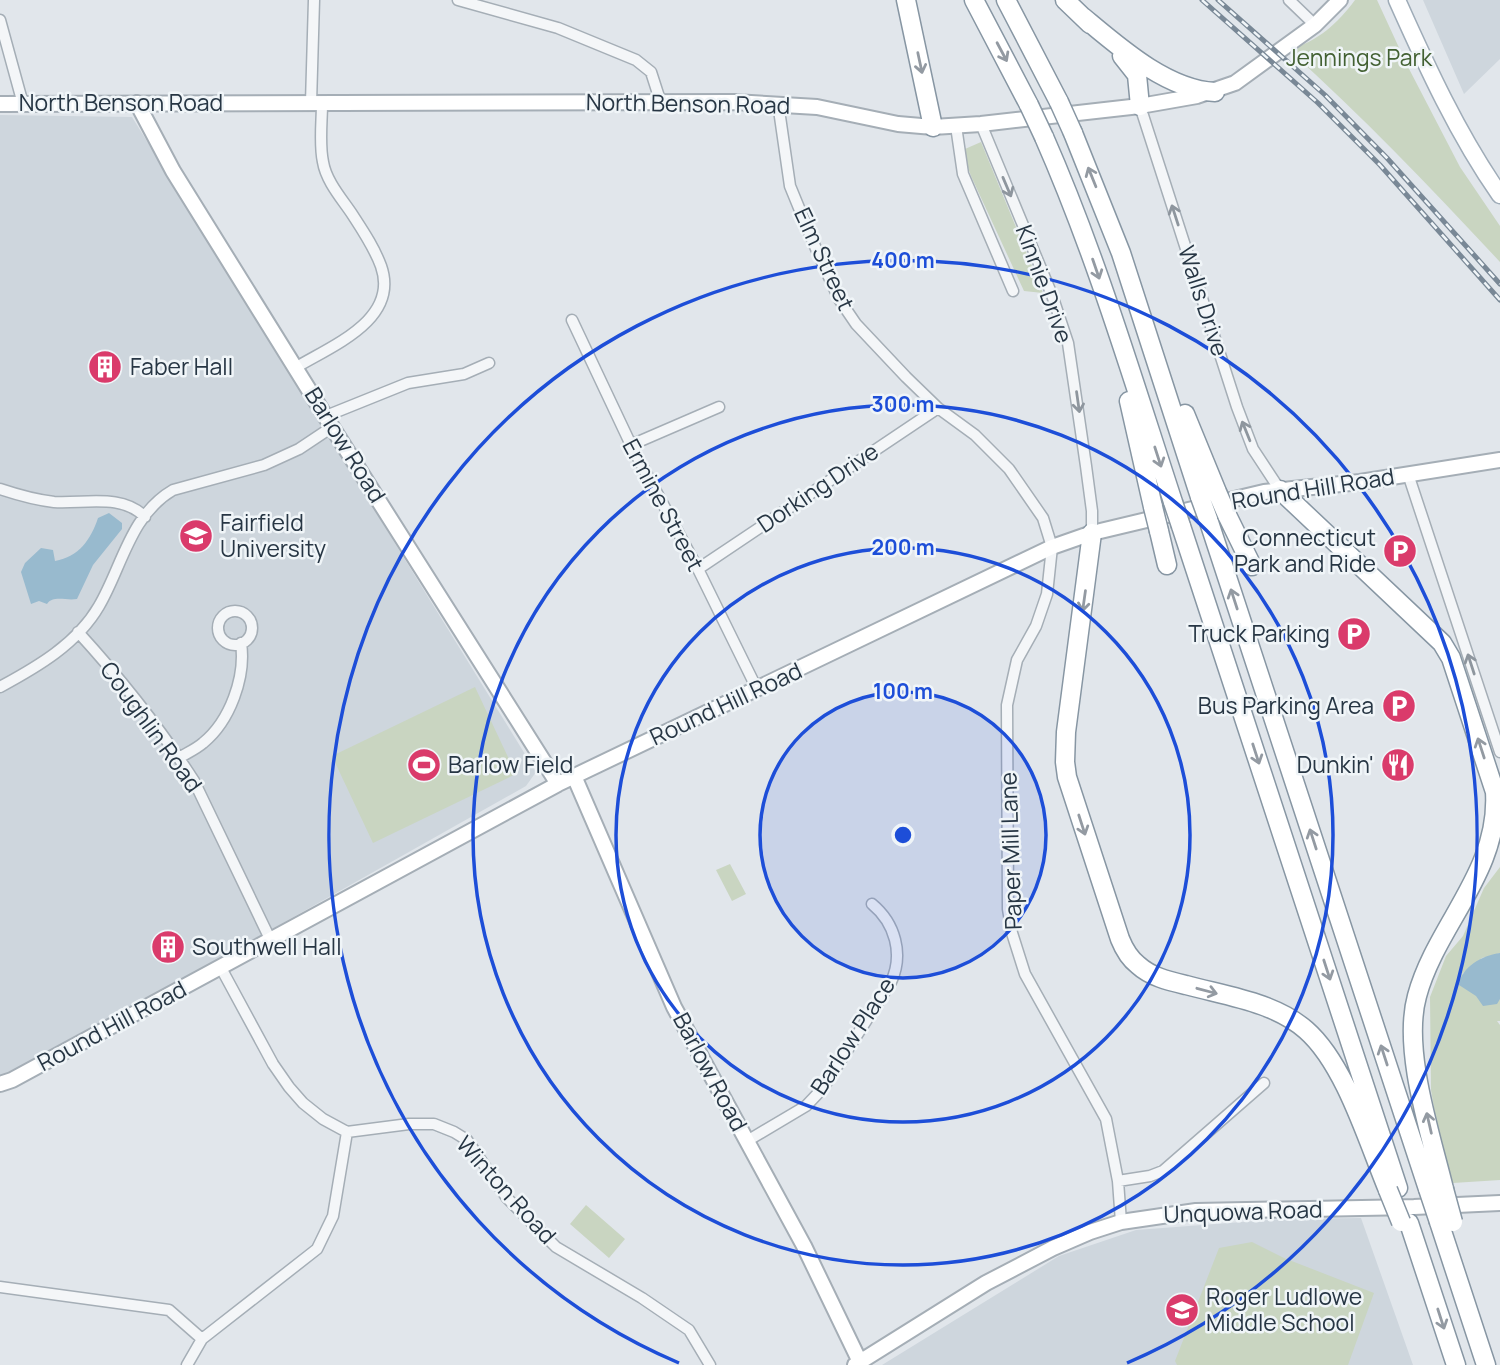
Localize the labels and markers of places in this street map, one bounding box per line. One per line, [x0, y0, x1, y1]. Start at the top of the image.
building icon: Faber Hall [86, 348, 124, 386]
place label: Faber Hall [130, 350, 233, 382]
place label: Fairfield University [220, 506, 326, 564]
school or university icon: Fairfield University [177, 517, 215, 555]
place label: Connecticut Park and Ride [1234, 521, 1376, 579]
parking icon: Connecticut Park and Ride [1381, 532, 1419, 570]
parking icon: Truck Parking [1335, 615, 1373, 653]
place label: Truck Parking [1188, 617, 1330, 649]
parking icon: Bus Parking Area [1380, 687, 1418, 725]
place label: Bus Parking Area [1198, 689, 1374, 721]
sports icon: Barlow Field [405, 746, 443, 784]
restaurant icon: Dunkin' [1379, 746, 1417, 784]
place label: Barlow Field [448, 748, 573, 780]
place label: Dunkin' [1297, 748, 1374, 780]
centre of rings [891, 823, 915, 847]
building icon: Southwell Hall [149, 928, 187, 966]
place label: Southwell Hall [192, 930, 342, 962]
place label: Roger Ludlowe Middle School [1206, 1280, 1362, 1338]
school or university icon: Roger Ludlowe Middle School [1163, 1291, 1201, 1329]

